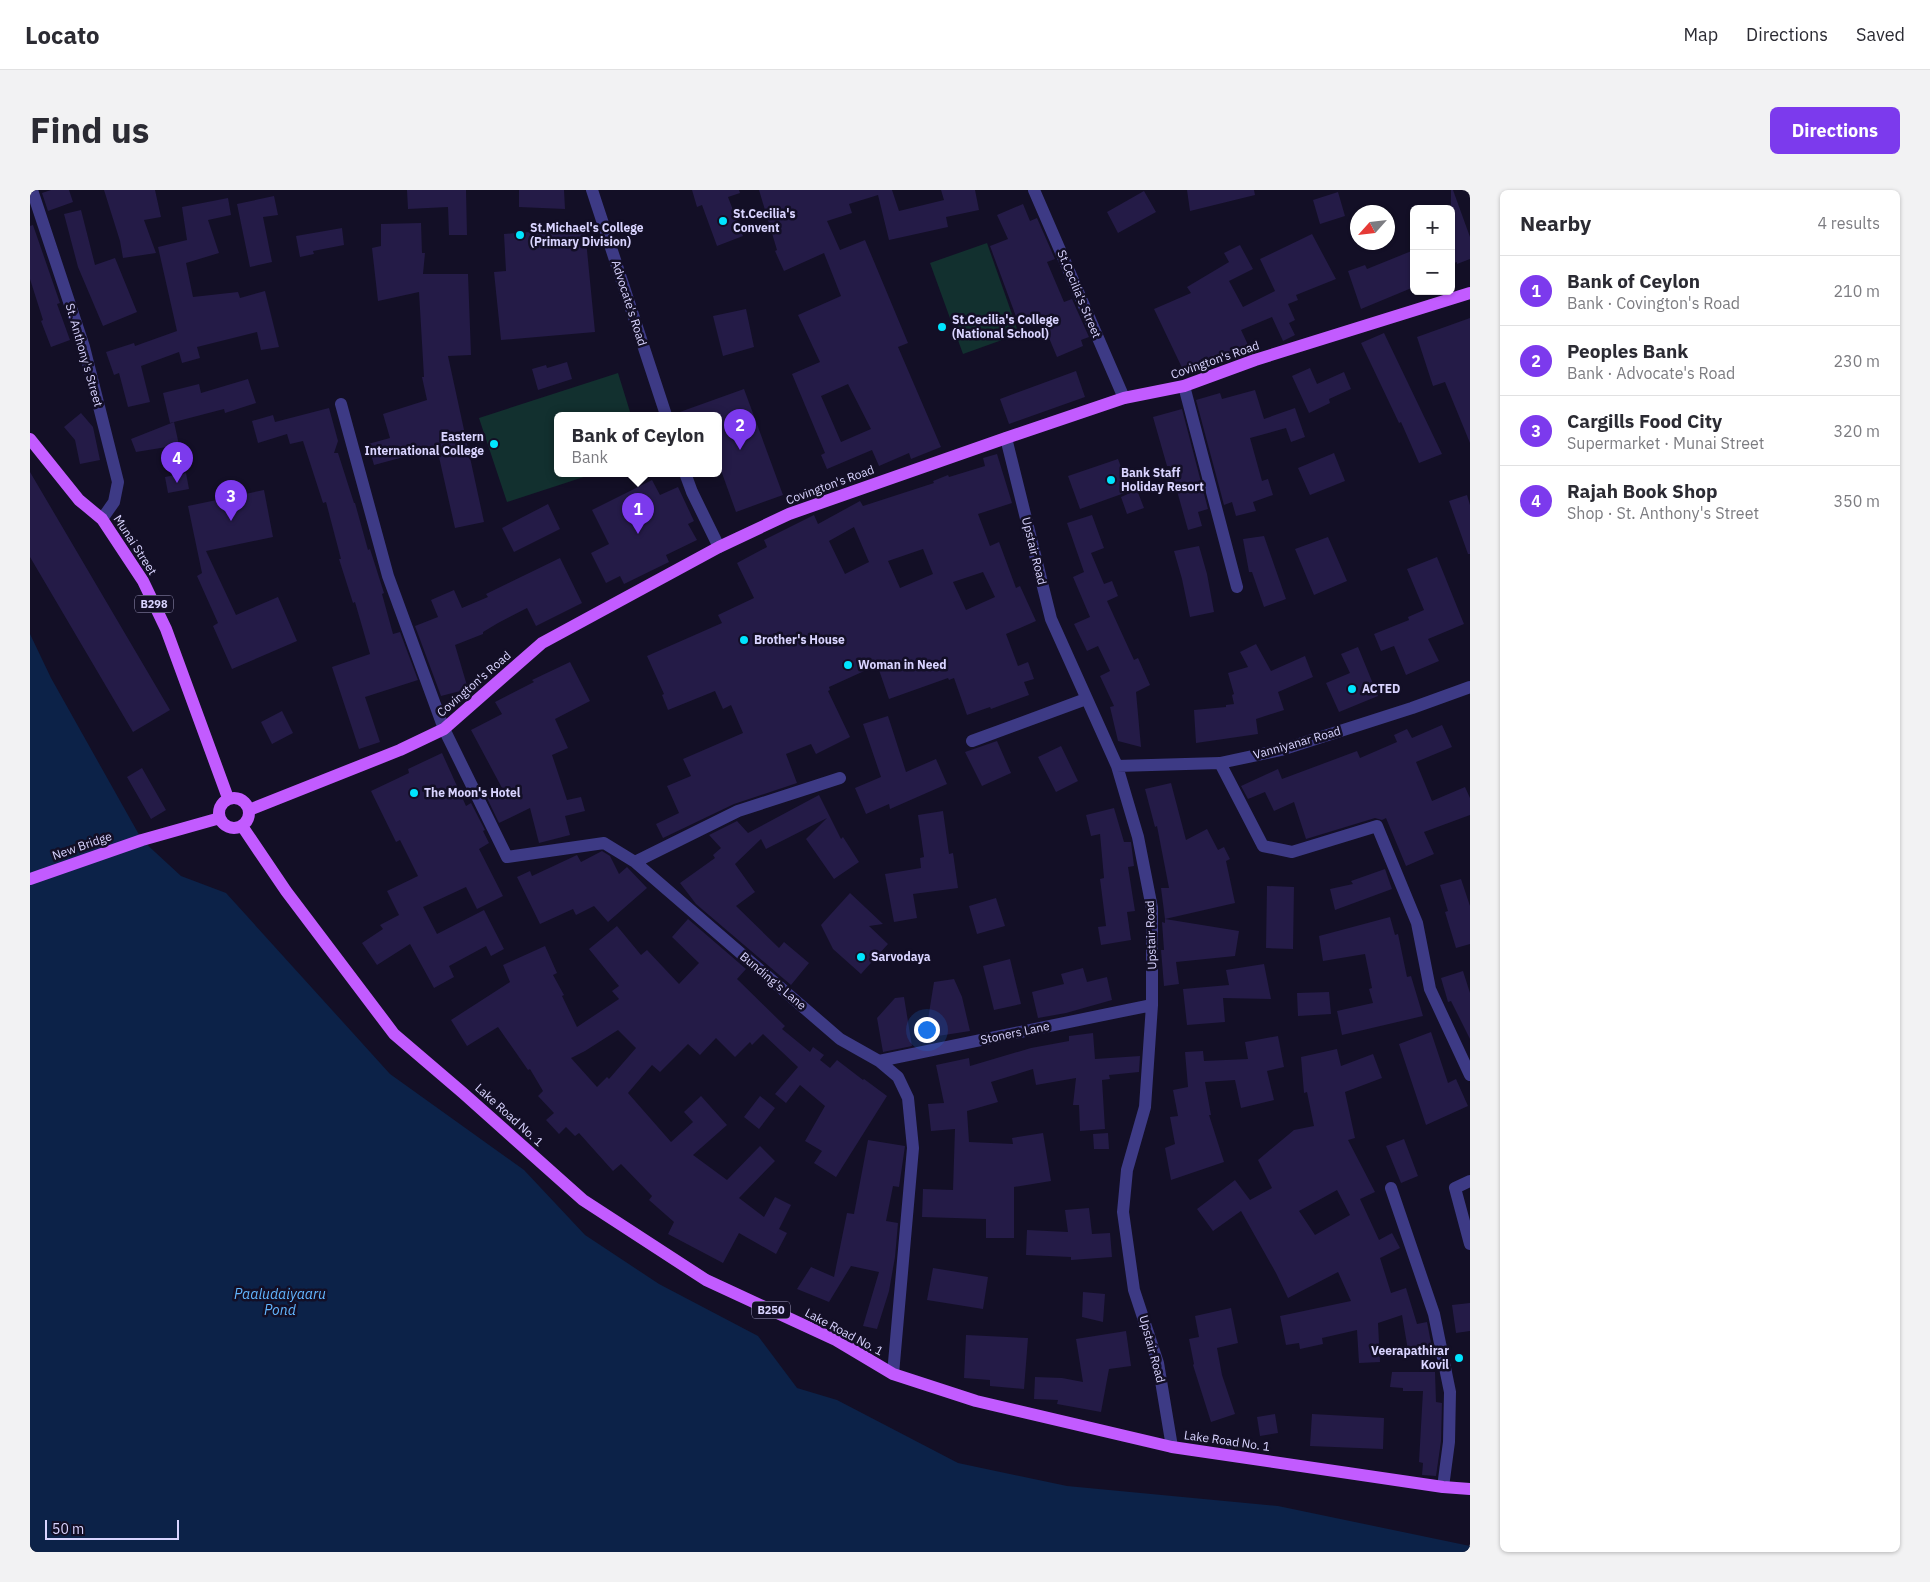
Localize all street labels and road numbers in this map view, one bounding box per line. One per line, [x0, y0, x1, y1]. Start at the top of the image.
street label: St.Cecilia's Street [1054, 248, 1105, 340]
street label: Advocate's Road [609, 258, 650, 348]
street label: St. Anthony's Street [63, 301, 106, 408]
street label: Covington's Road [1169, 337, 1261, 382]
street label: Covington's Road [784, 462, 876, 507]
street label: Munai Street [110, 512, 160, 578]
street label: Upstair Road [1019, 515, 1050, 586]
road number: B298 [135, 596, 173, 612]
street label: Covington's Road [434, 648, 514, 720]
street label: Vanniyanar Road [1251, 723, 1342, 762]
street label: New Bridge [50, 828, 114, 863]
street label: Upstair Road [1142, 900, 1159, 970]
street label: Bunding's Lane [737, 949, 810, 1013]
street label: Stoners Lane [979, 1018, 1051, 1047]
street label: Lake Road No. 1 [472, 1080, 547, 1149]
road number: B250 [752, 1302, 790, 1318]
street label: Lake Road No. 1 [802, 1305, 886, 1359]
street label: Upstair Road [1136, 1313, 1169, 1384]
street label: Lake Road No. 1 [1183, 1427, 1271, 1454]

